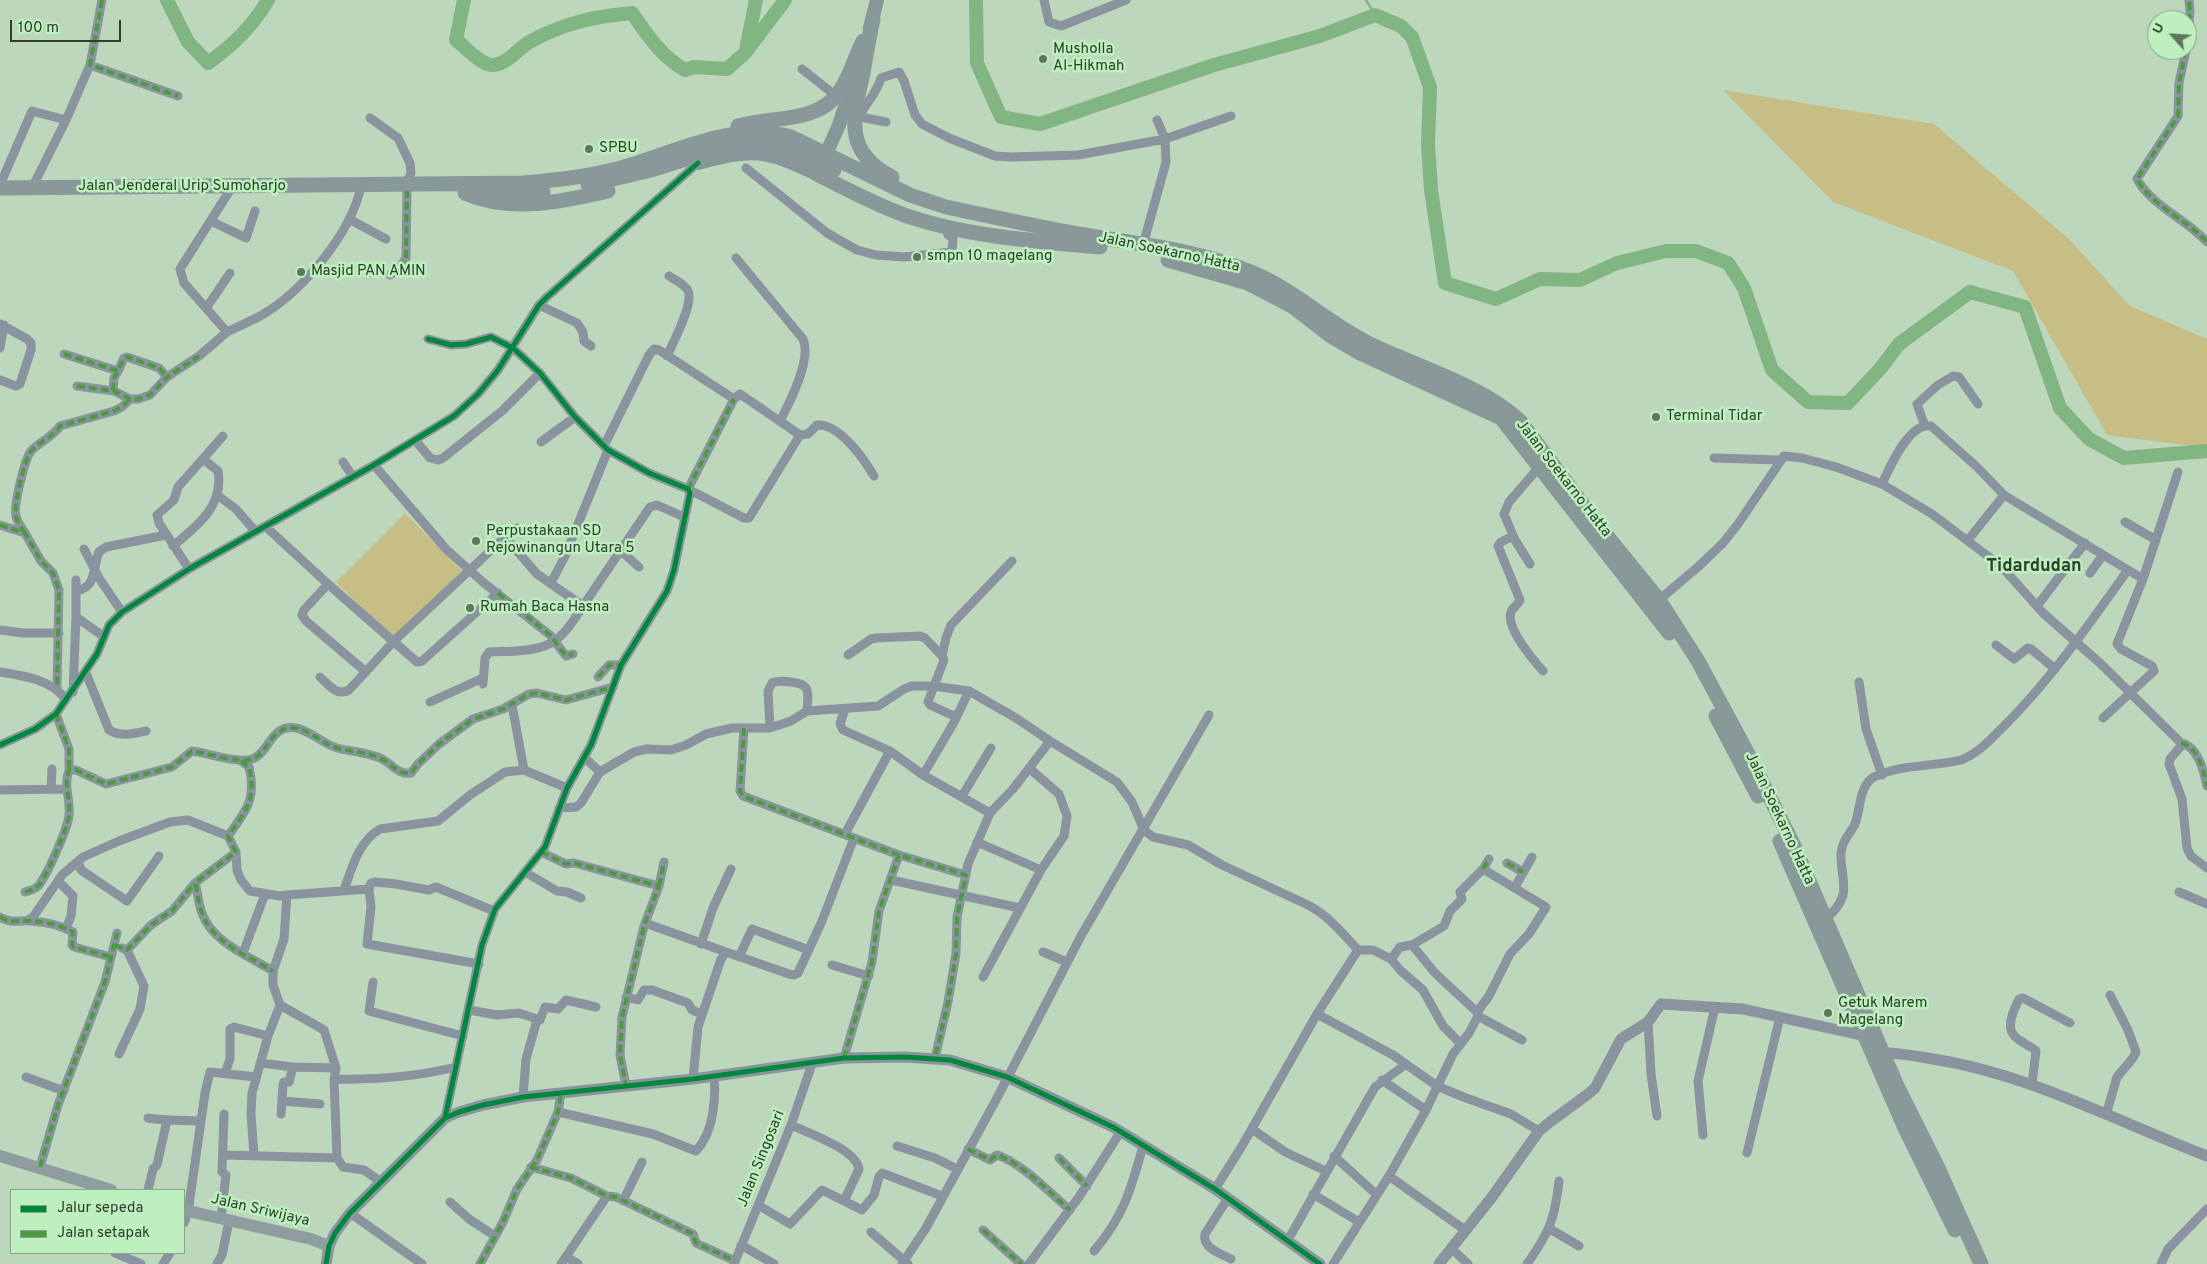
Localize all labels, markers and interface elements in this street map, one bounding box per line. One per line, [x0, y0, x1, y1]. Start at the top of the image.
scale bar [12, 10, 124, 42]
north arrow [2147, 10, 2197, 60]
text: 100 m [18, 19, 59, 38]
text: U [2149, 20, 2169, 37]
place label: Musholla Al-Hikmah [1053, 41, 1124, 76]
marker: Musholla Al-Hikmah [1037, 53, 1049, 65]
place label: SPBU [599, 140, 637, 158]
marker: SPBU [583, 143, 595, 155]
street label: Jalan Jenderal Urip Sumoharjo [78, 178, 286, 196]
street label: Jalan Soekarno Hatta [1097, 229, 1241, 277]
place label: smpn 10 magelang [927, 248, 1053, 266]
marker: smpn 10 magelang [911, 251, 923, 263]
place label: Masjid PAN AMIN [311, 263, 426, 281]
marker: Masjid PAN AMIN [295, 266, 307, 278]
place label: Terminal Tidar [1666, 408, 1763, 426]
marker: Terminal Tidar [1650, 411, 1662, 423]
street label: Jalan Soekarno Hatta [1512, 417, 1614, 541]
place label: Perpustakaan SD Rejowinangun Utara 5 [486, 523, 635, 558]
marker: Perpustakaan SD Rejowinangun Utara 5 [470, 535, 482, 547]
district label: Tidardudan [1986, 556, 2082, 578]
place label: Rumah Baca Hasna [480, 599, 609, 617]
marker: Rumah Baca Hasna [464, 602, 476, 614]
street label: Jalan Soekarno Hatta [1740, 750, 1818, 888]
place label: Getuk Marem Magelang [1838, 995, 1928, 1030]
marker: Getuk Marem Magelang [1822, 1007, 1834, 1019]
street label: Jalan Singosari [734, 1108, 790, 1210]
legend [10, 1189, 185, 1254]
street label: Jalan Sriwijaya [209, 1191, 311, 1231]
text: Jalur sepeda [57, 1199, 143, 1218]
text: Jalan setapak [57, 1224, 150, 1243]

